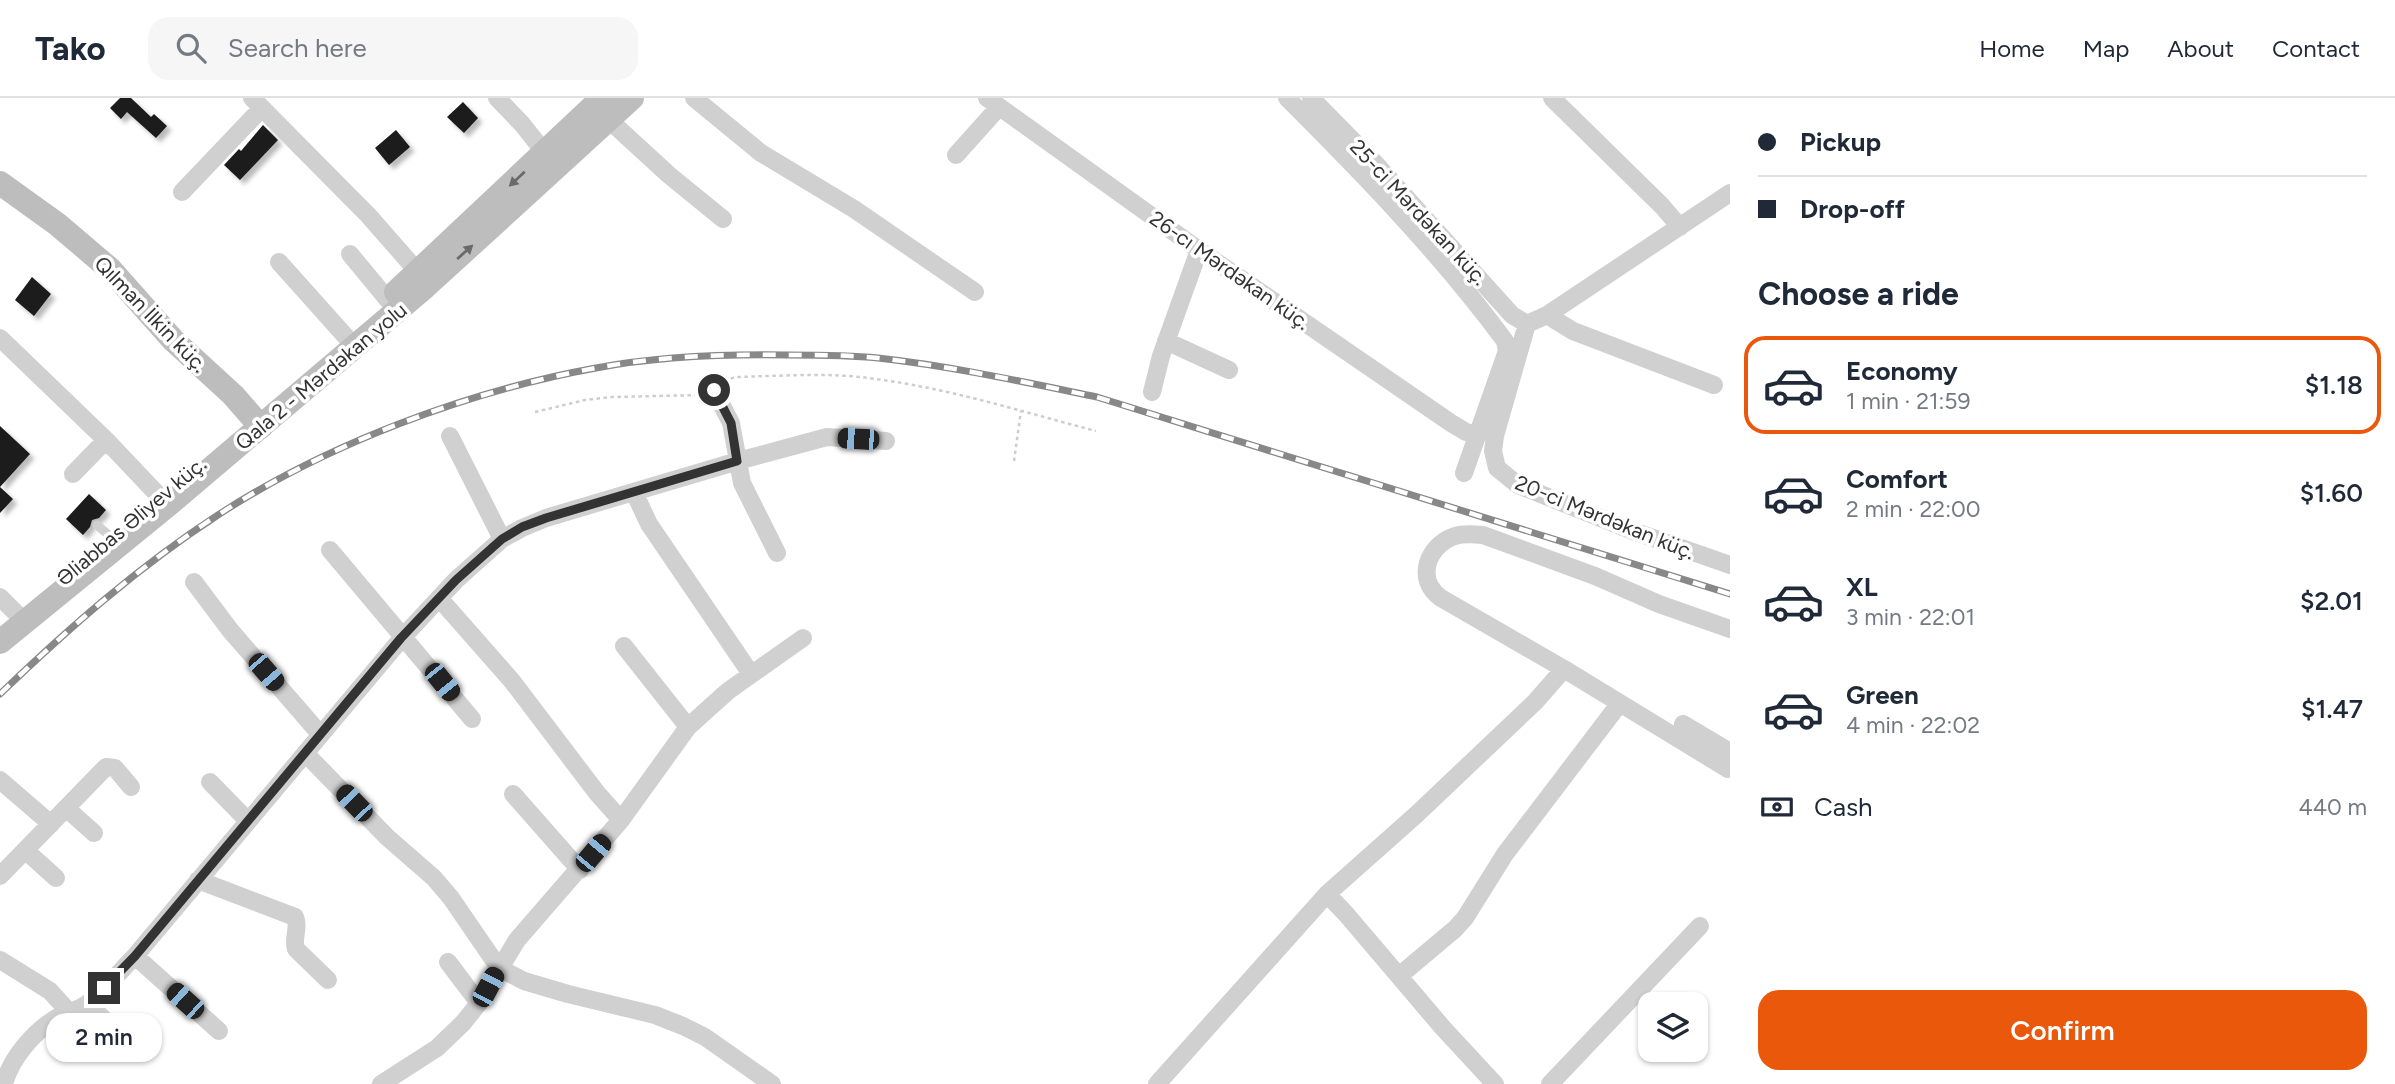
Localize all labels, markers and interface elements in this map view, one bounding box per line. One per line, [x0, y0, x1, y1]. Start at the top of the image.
search box [148, 17, 638, 80]
text: Tako [35, 29, 106, 68]
icon: search [172, 29, 210, 67]
text: Search here [228, 32, 367, 64]
text: Home [1979, 34, 2045, 63]
text: Map [2083, 34, 2129, 63]
text: About [2167, 34, 2234, 63]
text: Contact [2272, 34, 2360, 63]
text: Pickup [1800, 126, 1881, 158]
street label: 25-ci Mərdəkan küç. [1345, 134, 1493, 290]
one-way arrow [509, 170, 526, 186]
text: Drop-off [1800, 193, 1905, 225]
street label: 26-cı Mərdəkan küç. [1145, 205, 1315, 335]
one-way arrow [456, 244, 474, 260]
street label: Qılman İlkin küç. [89, 251, 213, 377]
text: Choose a ride [1758, 275, 1959, 313]
street label: Qala 2 - Mərdəkan yolu [230, 297, 412, 455]
icon: car [1762, 354, 1825, 417]
text: Economy [1846, 355, 1958, 387]
text: $1.18 [2305, 369, 2363, 401]
route start [698, 374, 730, 406]
text: 1 min · 21:59 [1846, 387, 1971, 415]
car [837, 427, 880, 451]
street label: Əliabbas Əliyev küç. [51, 451, 211, 591]
icon: car [1762, 462, 1825, 525]
text: Comfort [1846, 463, 1948, 495]
street label: 20-ci Mərdəkan küç. [1512, 470, 1698, 564]
text: $1.60 [2300, 477, 2363, 509]
text: 2 min · 22:00 [1846, 495, 1981, 523]
icon: car [1762, 570, 1825, 633]
text: XL [1846, 571, 1878, 603]
text: $2.01 [2300, 585, 2363, 617]
text: 3 min · 22:01 [1846, 603, 1975, 631]
car [245, 649, 288, 695]
car [421, 659, 464, 705]
icon: car [1762, 678, 1825, 741]
text: Green [1846, 679, 1919, 711]
text: $1.47 [2301, 693, 2363, 725]
text: 4 min · 22:02 [1846, 711, 1980, 739]
car [332, 781, 377, 825]
icon: cash [1758, 788, 1796, 826]
text: Cash [1814, 791, 1873, 823]
text: 440 m [2298, 793, 2367, 821]
car [572, 830, 615, 876]
car [469, 964, 508, 1010]
route end [88, 972, 120, 1004]
car [163, 979, 208, 1023]
button: Confirm [1758, 990, 2367, 1070]
map controls [1638, 992, 1708, 1062]
button: layers [1638, 992, 1708, 1062]
callout: 2 min [46, 1012, 162, 1062]
text: 2 min [75, 1023, 133, 1051]

